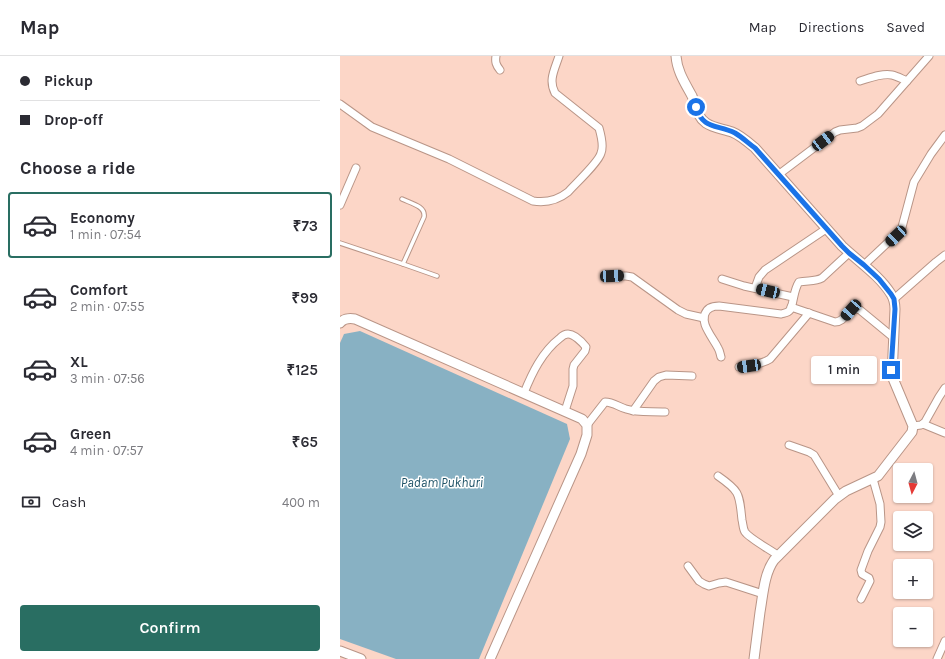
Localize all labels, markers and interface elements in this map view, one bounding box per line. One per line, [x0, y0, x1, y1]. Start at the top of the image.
text: Map [20, 17, 59, 39]
text: Map [749, 19, 777, 36]
text: Directions [799, 19, 864, 36]
text: Saved [886, 19, 925, 36]
text: Pickup [44, 72, 93, 90]
route start [687, 98, 705, 116]
text: Drop-off [44, 111, 103, 129]
car [810, 129, 836, 153]
text: Choose a ride [20, 157, 135, 179]
icon: car [22, 207, 58, 243]
text: Economy [70, 209, 135, 227]
text: ₹73 [293, 217, 318, 235]
car [883, 223, 909, 249]
text: 1 min · 07:54 [70, 227, 141, 242]
car [600, 269, 624, 283]
icon: car [22, 279, 58, 315]
text: Comfort [70, 281, 128, 299]
car [755, 282, 781, 300]
text: ₹99 [291, 289, 318, 307]
car [839, 297, 863, 323]
text: 2 min · 07:55 [70, 299, 145, 314]
icon: car [22, 351, 58, 387]
text: XL [70, 353, 88, 371]
callout: 1 min [811, 356, 877, 384]
car [736, 358, 762, 374]
text: ₹125 [287, 361, 318, 379]
route end [882, 361, 900, 379]
text: 1 min [828, 362, 860, 377]
text: 3 min · 07:56 [70, 371, 145, 386]
icon: car [22, 423, 58, 459]
text: Green [70, 425, 111, 443]
text: ₹65 [292, 433, 318, 451]
text: 4 min · 07:57 [70, 443, 143, 458]
north arrow [893, 463, 933, 503]
map controls [893, 463, 933, 647]
water label: Padam Pukhuri [401, 475, 484, 490]
icon: cash [20, 491, 42, 513]
text: Cash [52, 493, 86, 511]
text: 400 m [282, 495, 320, 510]
button: layers [893, 511, 933, 551]
button: + [893, 559, 933, 599]
button: Confirm [20, 605, 320, 651]
button: − [893, 607, 933, 647]

